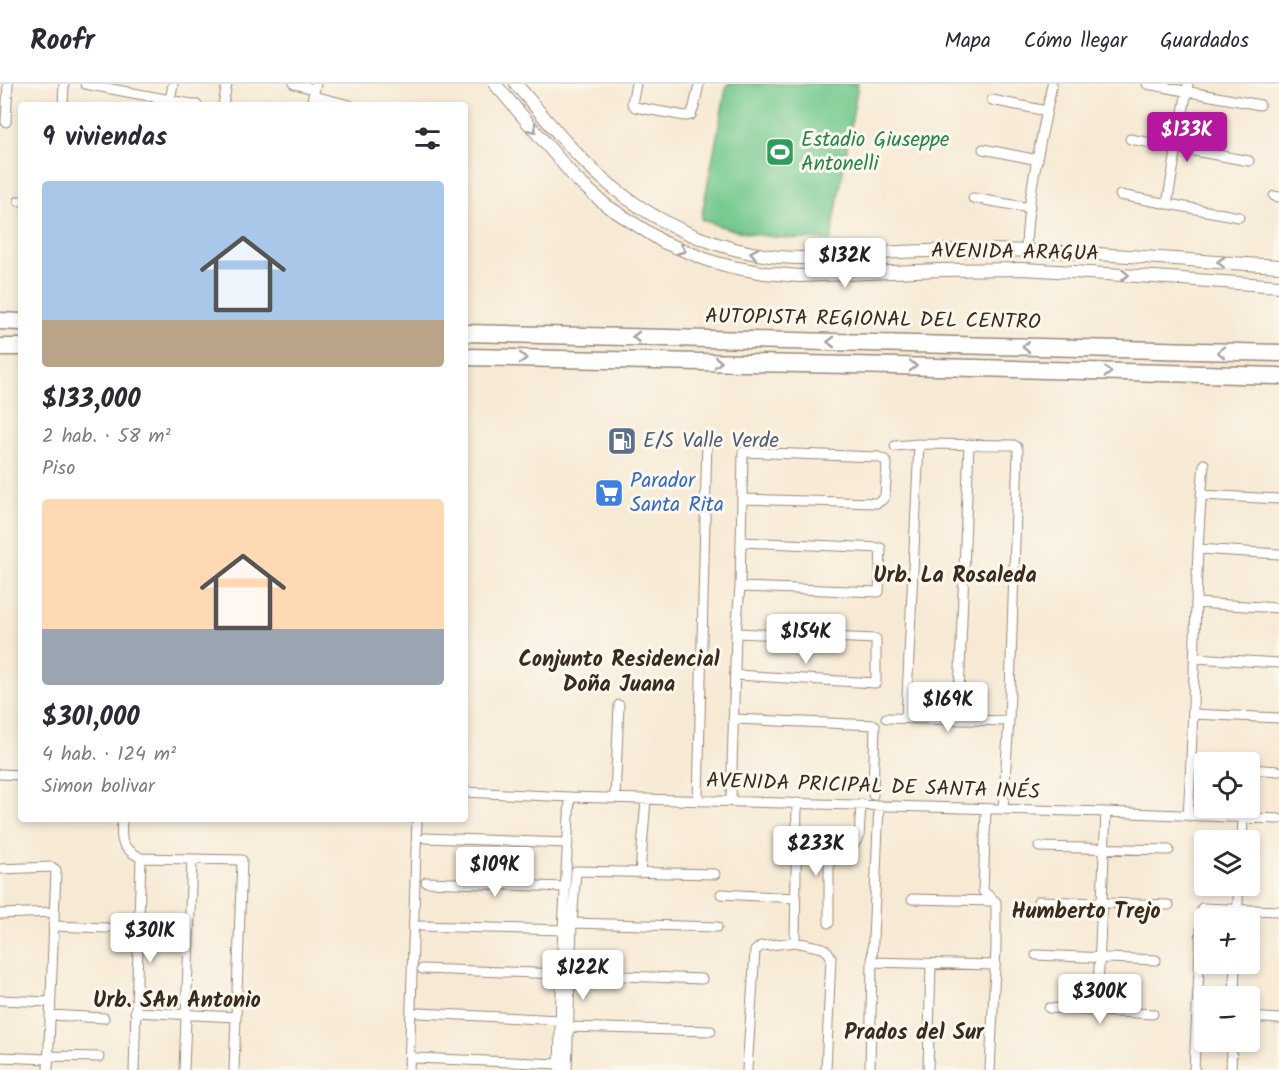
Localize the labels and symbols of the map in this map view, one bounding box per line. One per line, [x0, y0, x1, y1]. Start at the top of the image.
pin: $133K [1145, 112, 1229, 163]
one-way arrow [526, 122, 537, 132]
place label: Estadio Giuseppe Antonelli [801, 124, 950, 181]
sports icon: Estadio Giuseppe Antonelli [764, 136, 796, 168]
street label: AVENIDA ARAGUA [931, 235, 1099, 271]
pin: $132K [803, 238, 887, 289]
one-way arrow [676, 243, 687, 255]
one-way arrow [749, 247, 759, 260]
one-way arrow [1216, 256, 1225, 269]
one-way arrow [1121, 269, 1130, 282]
street label: AUTOPISTA REGIONAL DEL CENTRO [705, 301, 1041, 339]
one-way arrow [631, 331, 640, 343]
one-way arrow [826, 336, 835, 348]
one-way arrow [1021, 340, 1030, 353]
one-way arrow [1216, 345, 1225, 358]
one-way arrow [519, 352, 528, 364]
one-way arrow [714, 356, 723, 368]
one-way arrow [909, 360, 918, 372]
one-way arrow [1104, 365, 1113, 378]
fuel station icon: E/S Valle Verde [606, 425, 638, 457]
place label: E/S Valle Verde [643, 425, 780, 458]
place label: Parador Santa Rita [630, 465, 724, 522]
supermarket icon: Parador Santa Rita [593, 477, 625, 509]
district label: Urb. La Rosaleda [873, 559, 1037, 594]
pin: $154K [764, 614, 848, 665]
district label: Conjunto Residencial Doña Juana [518, 643, 720, 703]
pin: $169K [906, 682, 990, 733]
street label: AVENIDA PRICIPAL DE SANTA INÉS [706, 765, 1040, 809]
pin: $233K [774, 826, 858, 877]
pin: $109K [453, 847, 537, 898]
district label: Humberto Trejo [1011, 895, 1161, 930]
pin: $301K [108, 913, 192, 964]
pin: $122K [541, 950, 625, 1001]
pin: $300K [1058, 974, 1142, 1025]
district label: Urb. SAn Antonio [93, 984, 261, 1019]
district label: Prados del Sur [844, 1016, 985, 1051]

